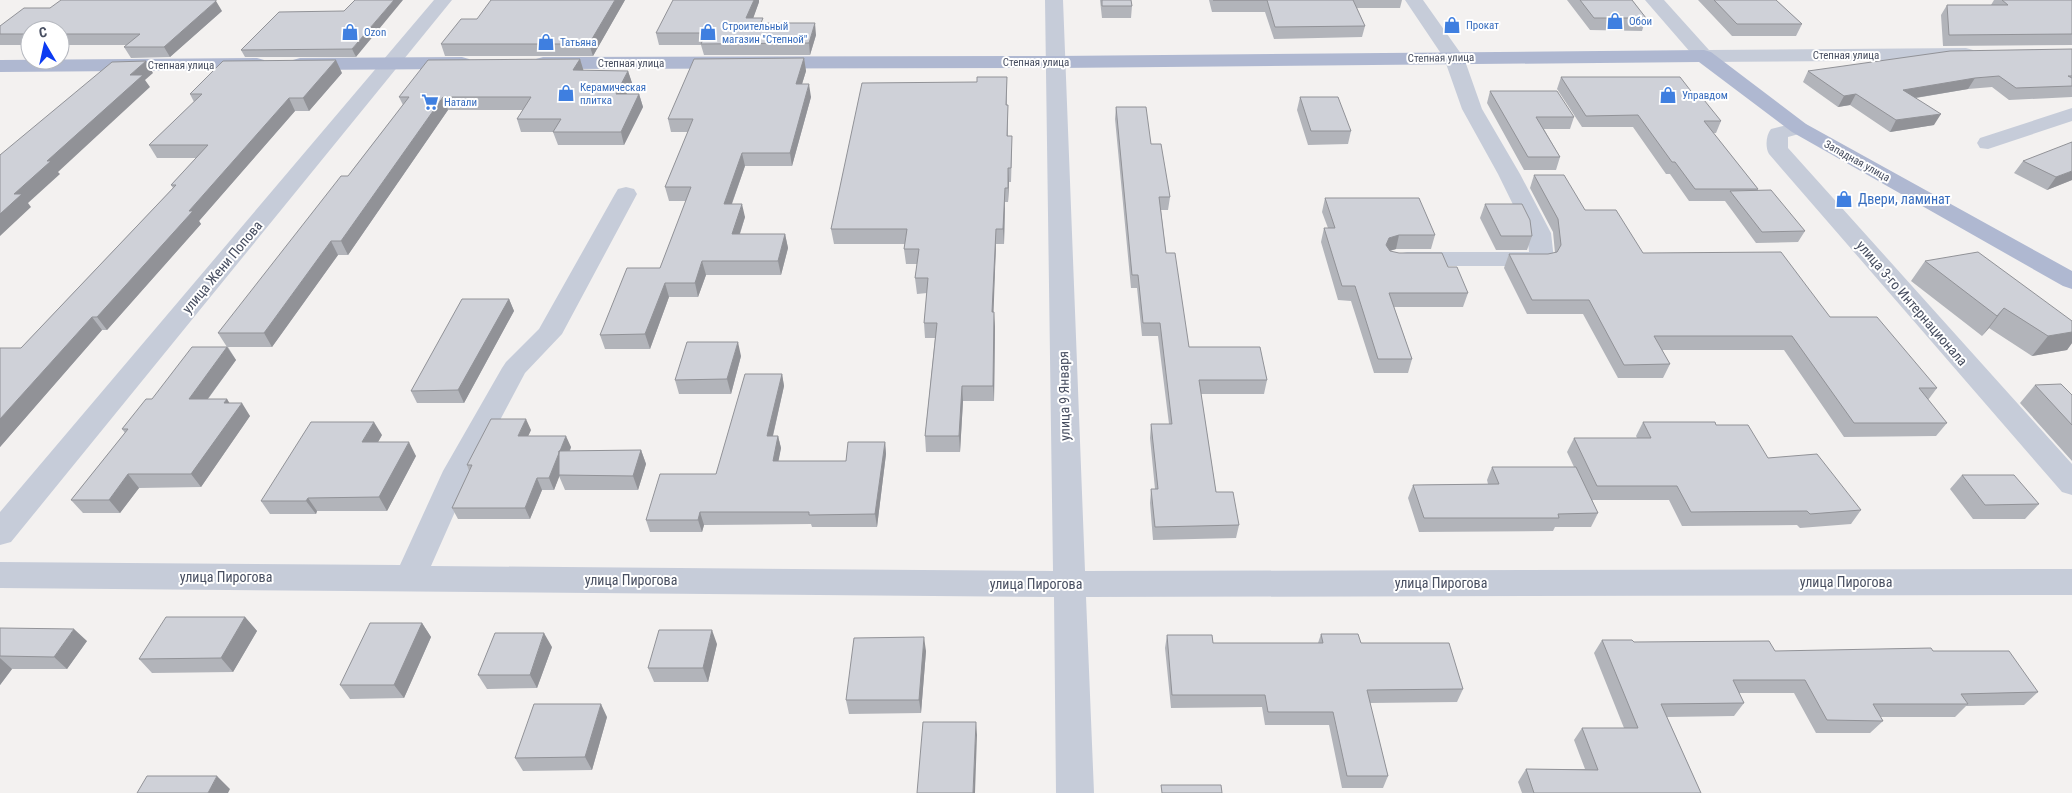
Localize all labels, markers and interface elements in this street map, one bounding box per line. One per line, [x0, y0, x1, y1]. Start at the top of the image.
shop icon: Обои [1605, 11, 1625, 31]
shop icon: Прокат [1442, 15, 1462, 35]
place label: Обои [1629, 15, 1652, 28]
place label: Прокат [1466, 19, 1499, 32]
north arrow [20, 20, 70, 70]
place label: Строительный магазин "Степной" [722, 20, 807, 46]
shop icon: Ozon [340, 22, 360, 42]
shop icon: Строительный магазин "Степной" [698, 22, 718, 42]
text: С [38, 24, 48, 41]
place label: Ozon [364, 26, 386, 39]
shop icon: Татьяна [536, 32, 556, 52]
place label: Татьяна [560, 36, 596, 49]
street label: Степная улица [1813, 49, 1879, 62]
street label: Степная улица [1408, 51, 1474, 65]
street label: Степная улица [1003, 56, 1069, 69]
street label: Степная улица [598, 57, 664, 70]
street label: Степная улица [148, 59, 214, 72]
place label: Керамическая плитка [580, 81, 646, 107]
shop icon: Керамическая плитка [556, 83, 576, 103]
shop icon: Управдом [1658, 85, 1678, 105]
place label: Управдом [1682, 89, 1728, 102]
supermarket icon: Натали [420, 92, 440, 112]
place label: Натали [444, 96, 477, 109]
street label: Западная улица [1822, 138, 1892, 184]
shop icon: Двери, ламинат [1834, 189, 1854, 209]
place label: Двери, ламинат [1858, 191, 1951, 207]
street label: улица Жени Попова [179, 218, 265, 316]
street label: улица 3-го Интернационала [1853, 237, 1971, 369]
street label: улица 9 Января [1055, 351, 1073, 441]
street label: улица Пирогова [180, 569, 272, 585]
street label: улица Пирогова [585, 572, 677, 588]
street label: улица Пирогова [1800, 574, 1892, 590]
street label: улица Пирогова [1395, 575, 1487, 591]
street label: улица Пирогова [990, 576, 1082, 592]

